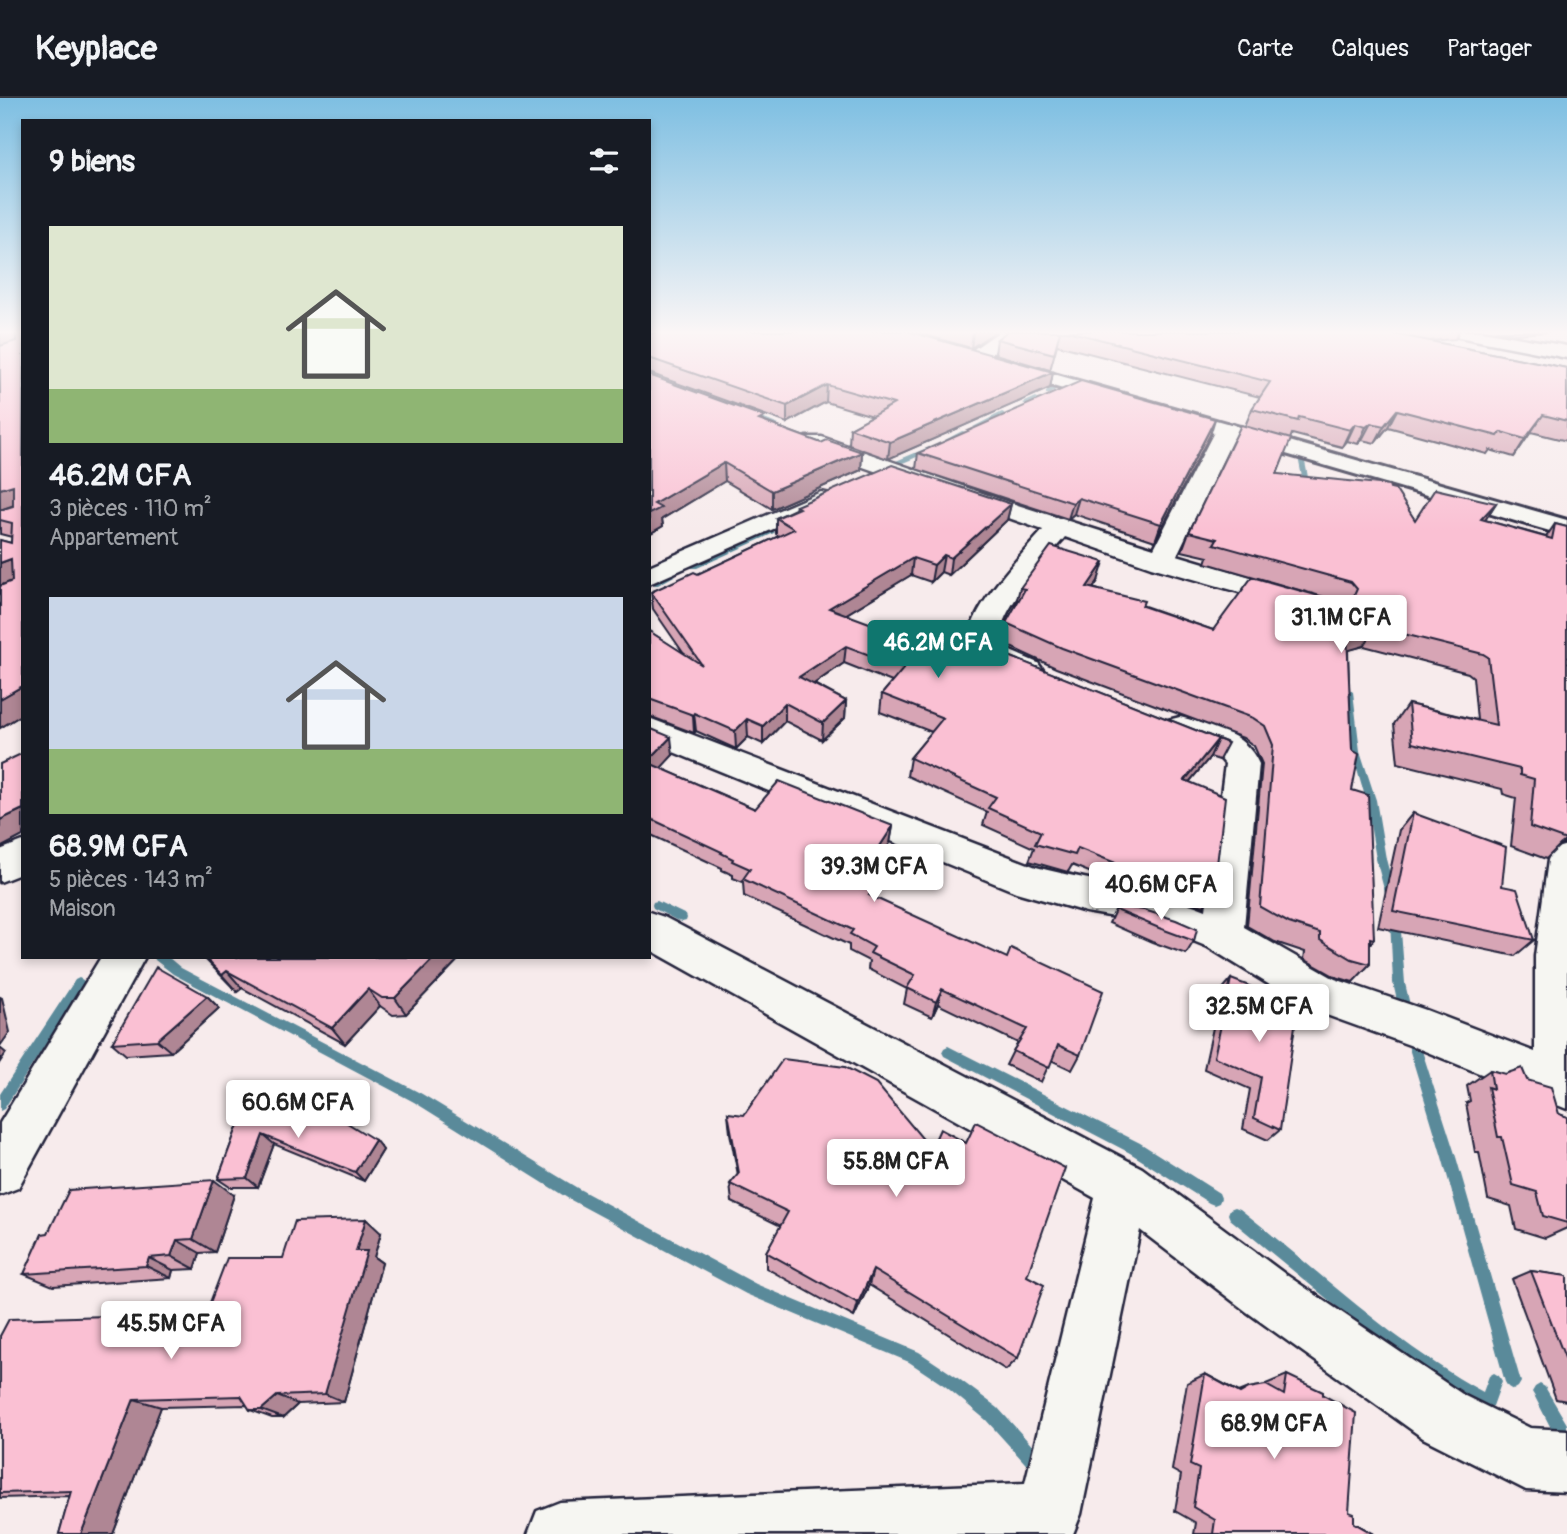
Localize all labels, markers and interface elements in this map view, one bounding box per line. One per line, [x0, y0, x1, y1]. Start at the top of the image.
text: Keyplace [35, 28, 157, 69]
text: Carte [1237, 34, 1293, 63]
text: Calques [1331, 34, 1409, 63]
text: Partager [1447, 34, 1532, 63]
icon: filters [585, 142, 623, 180]
text: 9 biens [49, 143, 135, 180]
icon: home [273, 271, 399, 397]
text: 46.2M CFA [49, 457, 191, 494]
text: 3 pièces · 110 m² [49, 494, 212, 523]
text: Appartement [49, 523, 178, 552]
pin: 31.1M CFA [1261, 596, 1421, 655]
text: 31.1M CFA [1291, 603, 1391, 632]
pin: 46.2M CFA [858, 620, 1018, 680]
text: 46.2M CFA [883, 628, 993, 657]
icon: home [273, 642, 399, 768]
text: 68.9M CFA [49, 828, 188, 865]
pin: 39.3M CFA [794, 844, 954, 904]
text: 39.3M CFA [820, 852, 928, 881]
pin: 40.6M CFA [1081, 862, 1241, 922]
text: 5 pièces · 143 m² [49, 865, 213, 894]
text: 40.6M CFA [1105, 870, 1217, 899]
text: Maison [49, 894, 116, 923]
pin: 32.5M CFA [1179, 984, 1339, 1044]
text: 32.5M CFA [1205, 992, 1313, 1021]
pin: 60.6M CFA [218, 1080, 378, 1140]
text: 60.6M CFA [242, 1088, 354, 1117]
pin: 55.8M CFA [816, 1140, 976, 1199]
text: 55.8M CFA [843, 1147, 949, 1176]
pin: 45.5M CFA [91, 1302, 251, 1361]
text: 45.5M CFA [117, 1309, 225, 1338]
pin: 68.9M CFA [1194, 1402, 1354, 1461]
text: 68.9M CFA [1221, 1409, 1327, 1438]

